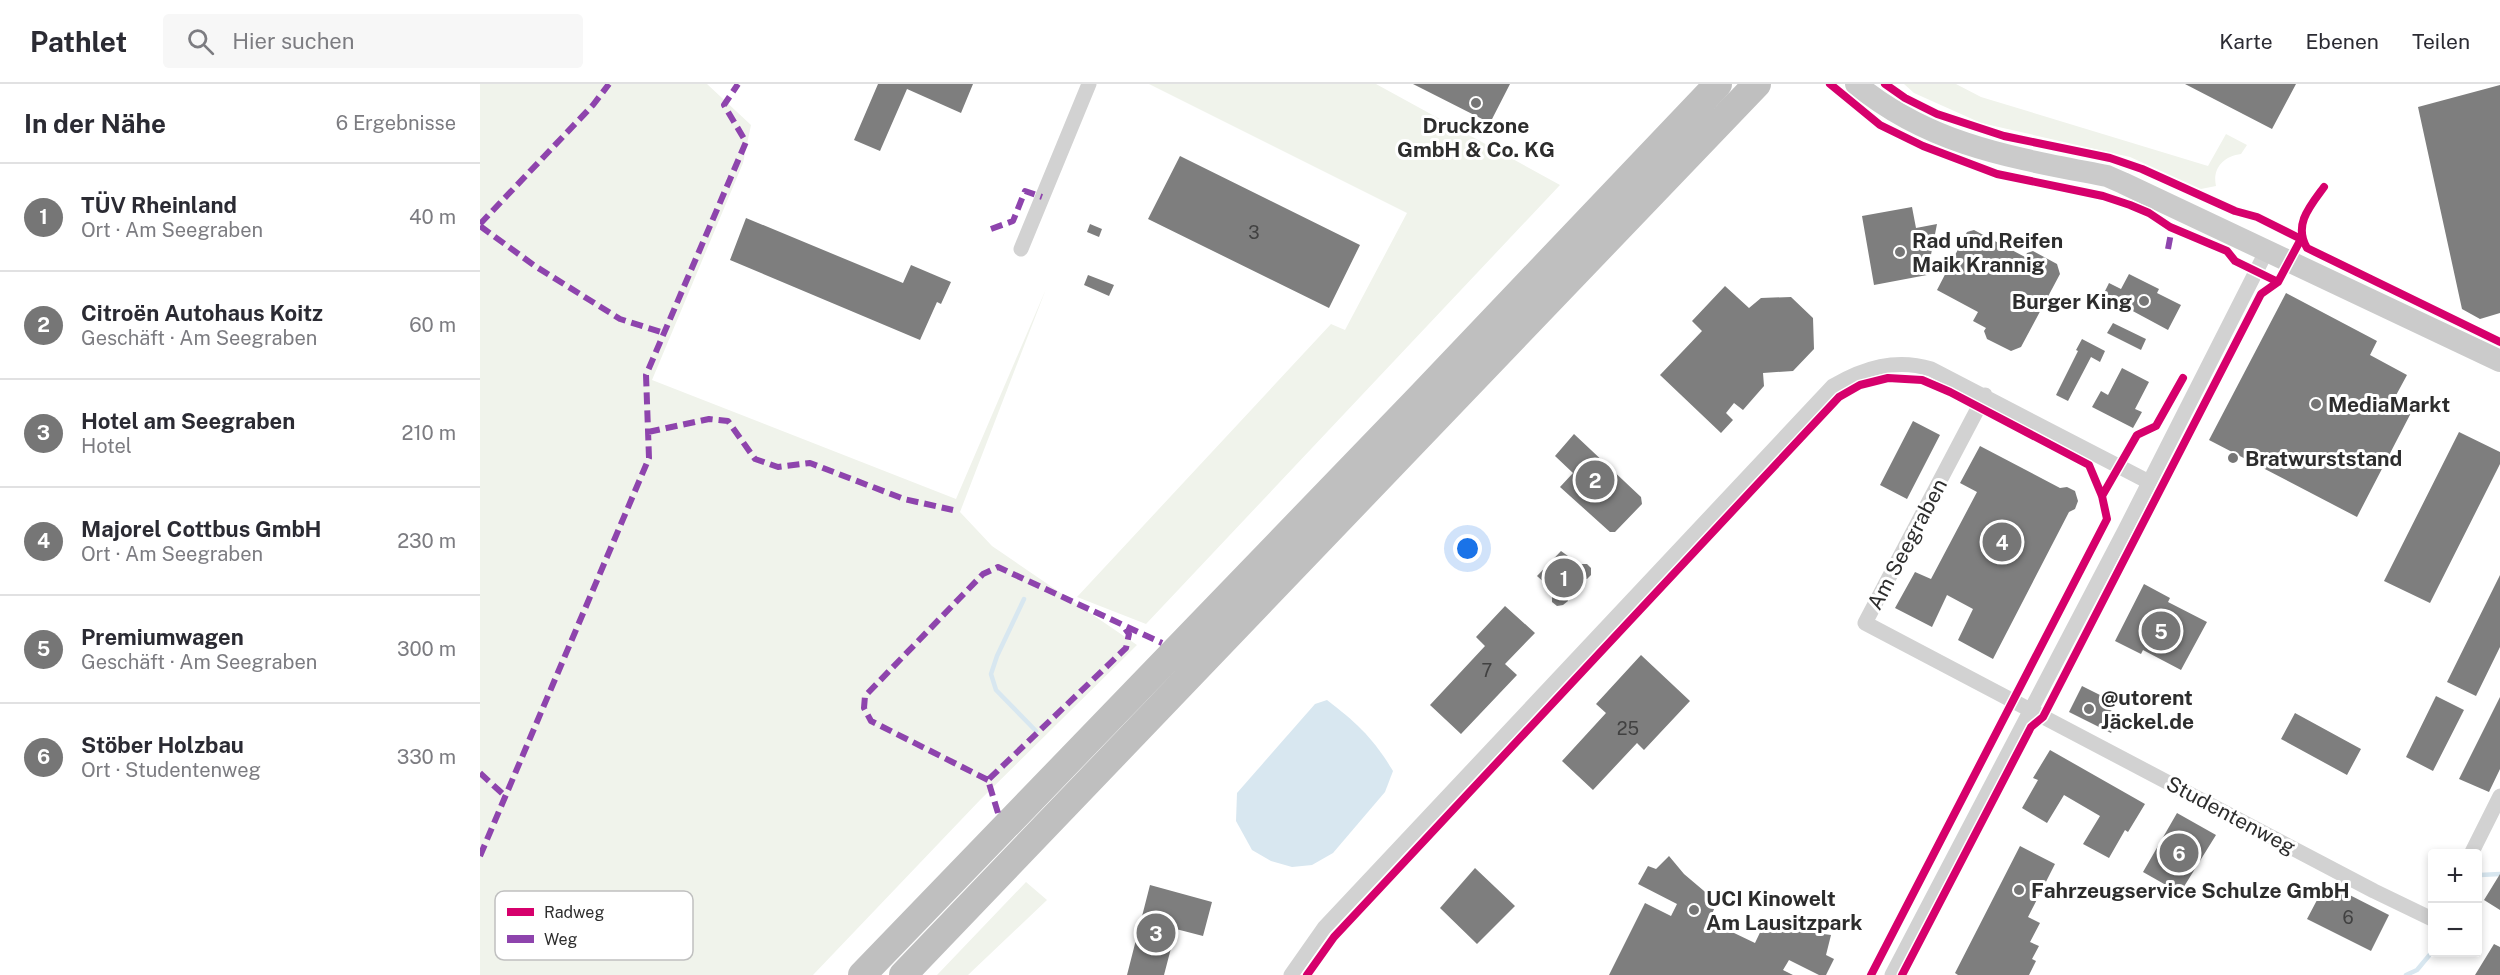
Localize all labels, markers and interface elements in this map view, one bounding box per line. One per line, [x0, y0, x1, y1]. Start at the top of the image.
search box [163, 14, 583, 68]
text: Pathlet [30, 25, 127, 58]
icon: search [184, 25, 217, 58]
text: Hier suchen [232, 28, 354, 54]
text: Karte [2219, 29, 2273, 54]
text: Ebenen [2306, 29, 2379, 54]
text: Teilen [2412, 29, 2470, 54]
marker: Druckzone GmbH & Co. KG [1469, 96, 1483, 110]
text: In der Nähe [24, 108, 166, 139]
text: 6 Ergebnisse [336, 111, 456, 135]
place label: Druckzone GmbH & Co. KG [1397, 113, 1555, 162]
text: TÜV Rheinland [81, 192, 237, 218]
text: 1 [39, 205, 48, 229]
text: 40 m [409, 205, 456, 229]
text: Ort · Am Seegraben [81, 218, 263, 242]
house number: 3 [1248, 222, 1260, 243]
place label: Rad und Reifen Maik Krannig [1912, 228, 2063, 277]
marker: Rad und Reifen Maik Krannig [1893, 245, 1907, 259]
place label: Burger King [2012, 289, 2132, 314]
marker: Burger King [2137, 294, 2151, 308]
text: Citroën Autohaus Koitz [81, 300, 323, 326]
text: 2 [37, 313, 50, 337]
text: 60 m [409, 313, 456, 337]
text: Geschäft · Am Seegraben [81, 326, 317, 350]
place label: MediaMarkt [2328, 392, 2450, 417]
marker: MediaMarkt [2309, 397, 2323, 411]
text: Hotel am Seegraben [81, 408, 295, 434]
text: 3 [37, 421, 50, 445]
text: 210 m [402, 421, 456, 445]
text: Hotel [81, 434, 132, 458]
place label: Bratwurststand [2245, 446, 2402, 471]
marker: Bratwurststand [2226, 451, 2240, 465]
pin: 2 [1576, 458, 1614, 502]
street label: Am Seegraben [1862, 474, 1952, 614]
text: Majorel Cottbus GmbH [81, 516, 321, 542]
pin: 4 [1982, 520, 2021, 564]
text: 4 [37, 529, 50, 553]
text: 230 m [397, 529, 456, 553]
your location [1453, 534, 1482, 563]
text: Ort · Am Seegraben [81, 542, 263, 566]
pin: 1 [1544, 556, 1584, 600]
pin: 5 [2142, 608, 2180, 654]
text: Premiumwagen [81, 624, 244, 650]
text: 5 [37, 637, 50, 661]
text: 300 m [397, 637, 456, 661]
text: Geschäft · Am Seegraben [81, 650, 317, 674]
house number: 7 [1482, 660, 1492, 681]
place label: @utorent Jäckel.de [2101, 685, 2194, 734]
marker: @utorent Jäckel.de [2082, 702, 2096, 716]
house number: 25 [1617, 718, 1639, 739]
text: Stöber Holzbau [81, 732, 244, 758]
text: 6 [37, 745, 50, 769]
text: 330 m [397, 745, 456, 769]
text: Ort · Studentenweg [81, 758, 261, 782]
street label: Studentenweg [2162, 770, 2300, 860]
pin: 6 [2160, 830, 2198, 876]
map controls [2428, 849, 2482, 957]
button: + [2428, 849, 2482, 903]
place label: Fahrzeugservice Schulze GmbH [2031, 878, 2350, 903]
marker: Fahrzeugservice Schulze GmbH [2012, 883, 2026, 897]
place label: UCI Kinowelt Am Lausitzpark [1706, 886, 1862, 935]
legend [495, 891, 693, 960]
text: Radweg [544, 903, 604, 922]
marker: UCI Kinowelt Am Lausitzpark [1687, 903, 1701, 917]
button: − [2428, 903, 2482, 957]
house number: 6 [2342, 907, 2354, 928]
pin: 3 [1136, 910, 1176, 956]
text: Weg [544, 930, 578, 949]

